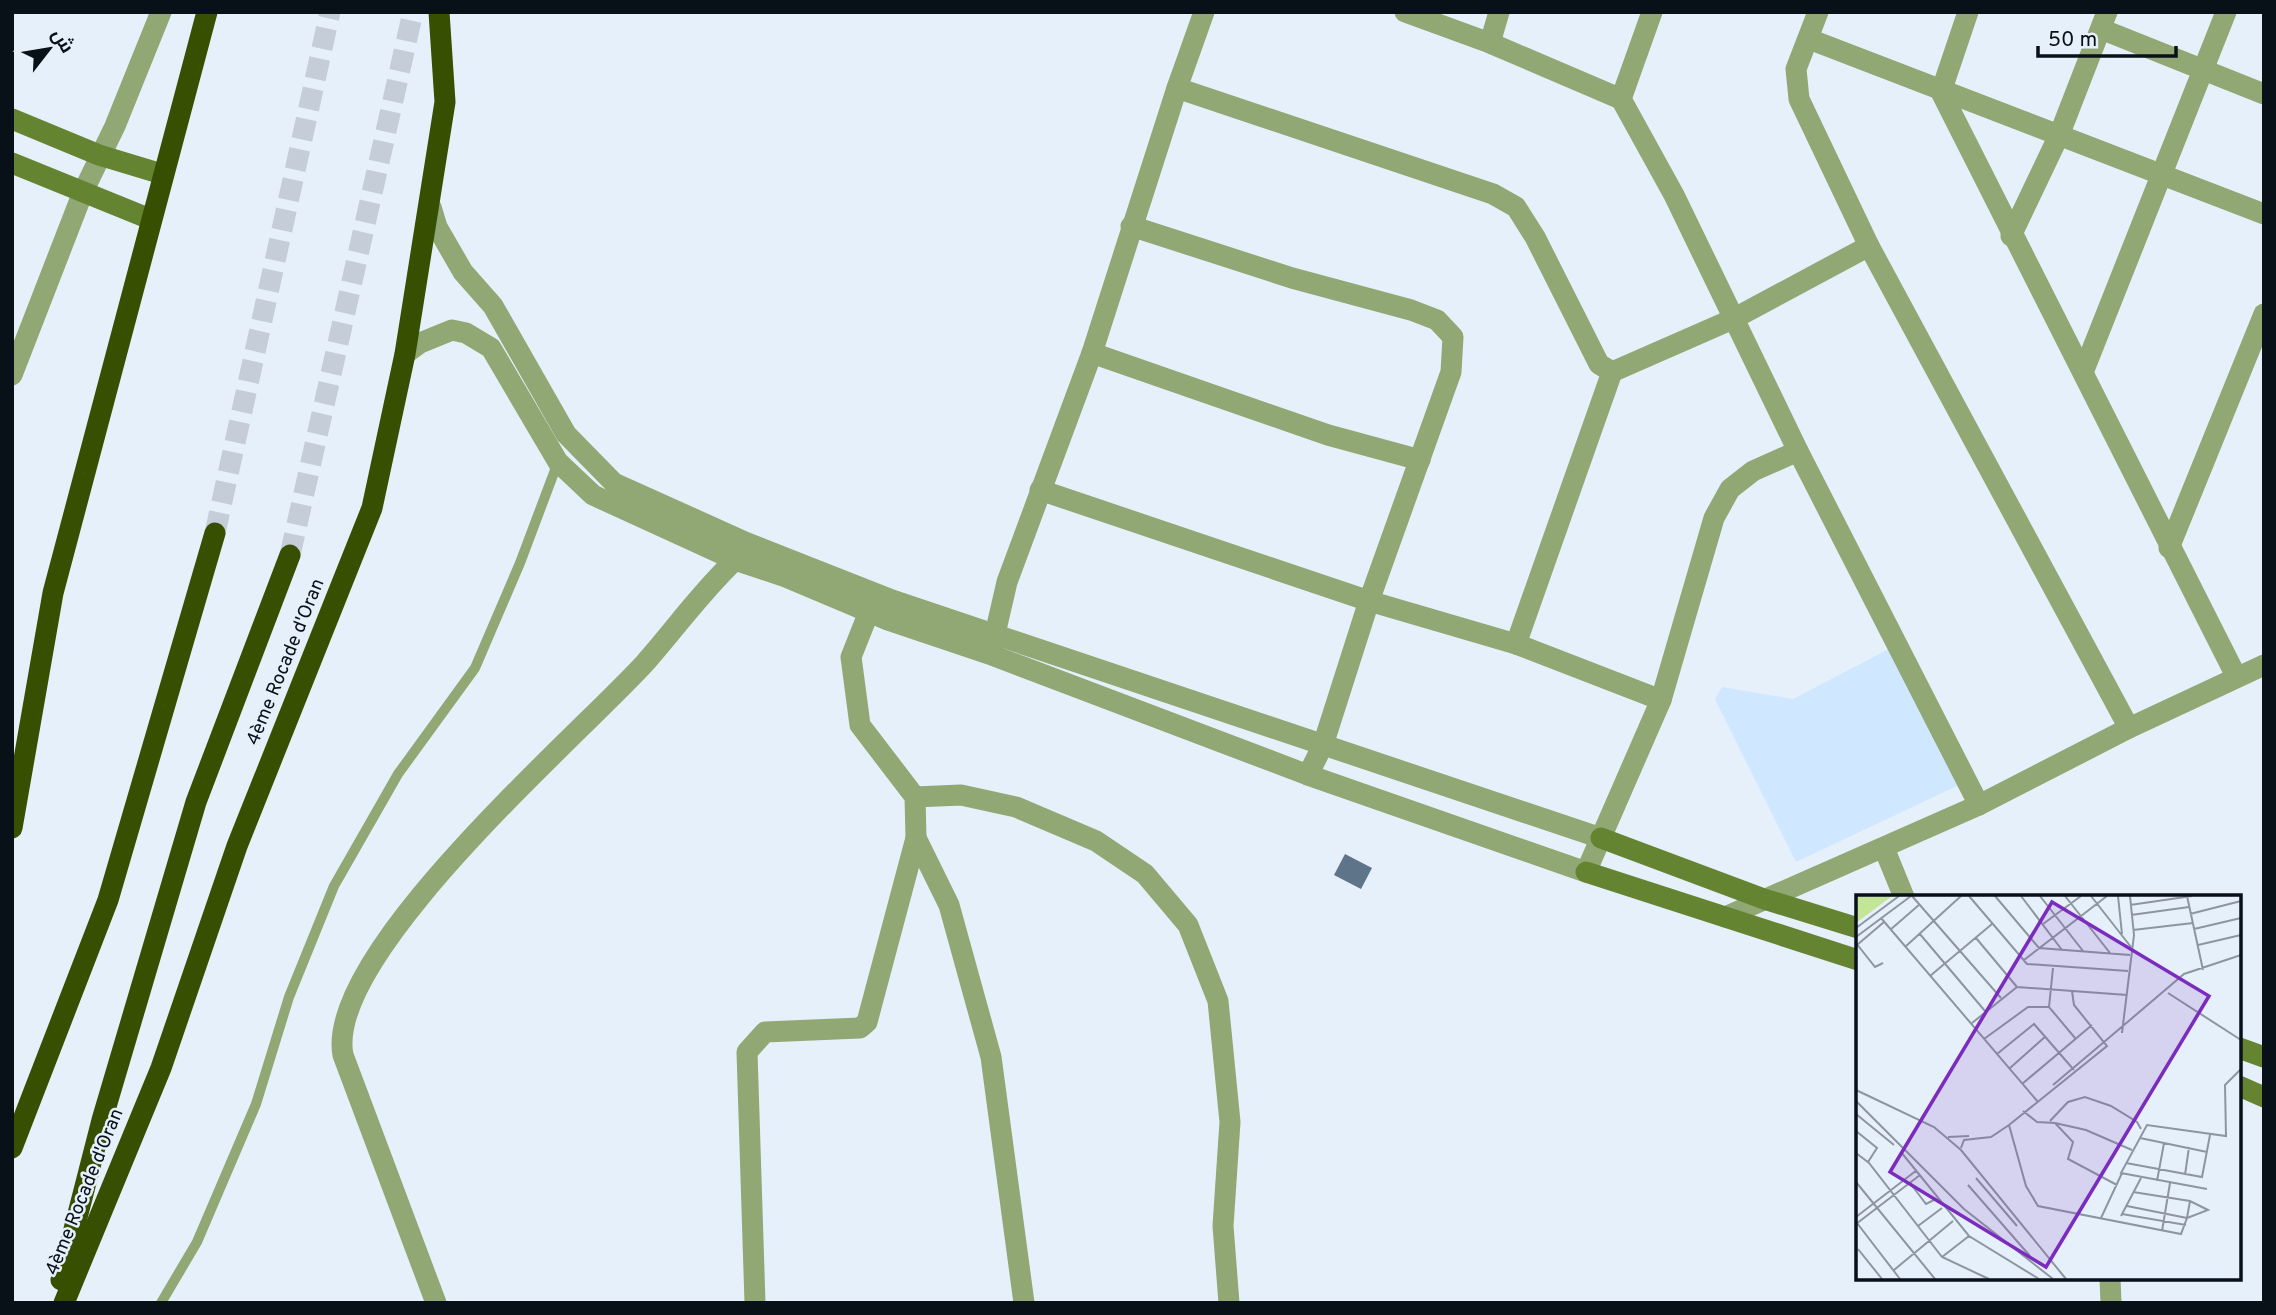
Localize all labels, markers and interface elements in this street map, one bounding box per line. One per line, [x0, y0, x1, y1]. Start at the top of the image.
north arrow [14, 14, 84, 84]
scale bar [2038, 14, 2176, 58]
text: ش [45, 25, 78, 58]
text: 50 m [2048, 27, 2097, 54]
street label: 4ème Rocade d'Oran [242, 575, 330, 749]
inset map [1856, 895, 2241, 1280]
street label: 4ème Rocade d'Oran [41, 1105, 129, 1279]

